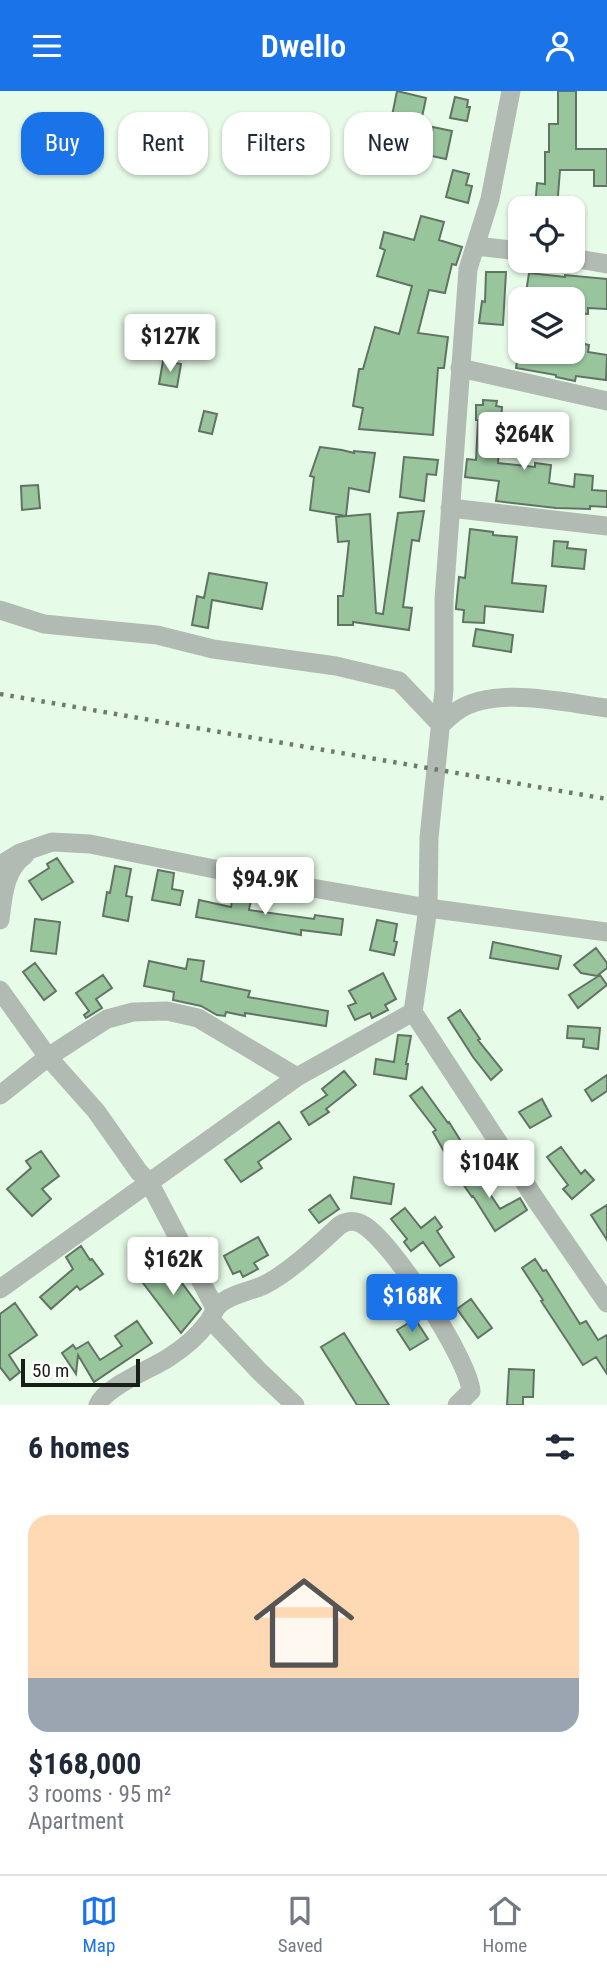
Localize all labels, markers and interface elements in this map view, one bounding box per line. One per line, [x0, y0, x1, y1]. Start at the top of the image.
icon: menu [28, 27, 66, 65]
text: Dwello [261, 27, 346, 65]
icon: person [541, 27, 579, 65]
chip: Buy [21, 112, 104, 175]
chip: Rent [118, 112, 208, 175]
chip: Filters [222, 112, 330, 175]
chip: New [344, 112, 433, 175]
map controls [508, 196, 585, 364]
button: locate [508, 196, 585, 273]
button: layers [508, 287, 585, 364]
pin: $127K [121, 315, 219, 374]
text: $127K [140, 323, 200, 350]
pin: $264K [475, 413, 573, 472]
text: $264K [494, 421, 554, 448]
pin: $94.9K [208, 857, 322, 917]
text: $94.9K [232, 866, 298, 893]
pin: $104K [440, 1141, 538, 1200]
text: $104K [459, 1149, 519, 1176]
pin: $162K [124, 1237, 222, 1297]
text: $162K [143, 1246, 203, 1273]
pin: $168K [363, 1275, 461, 1334]
text: $168K [382, 1283, 442, 1310]
scale bar [21, 1356, 140, 1388]
text: 50 m [32, 1359, 69, 1382]
icon: filters [541, 1428, 579, 1466]
text: 6 homes [28, 1430, 130, 1465]
icon: home [241, 1560, 367, 1686]
text: $168,000 [28, 1746, 141, 1781]
text: 3 rooms · 95 m² [28, 1781, 171, 1808]
text: Apartment [28, 1808, 124, 1835]
tab: Map [80, 1892, 118, 1957]
tab: Saved [278, 1892, 323, 1957]
tab: Home [483, 1892, 527, 1957]

